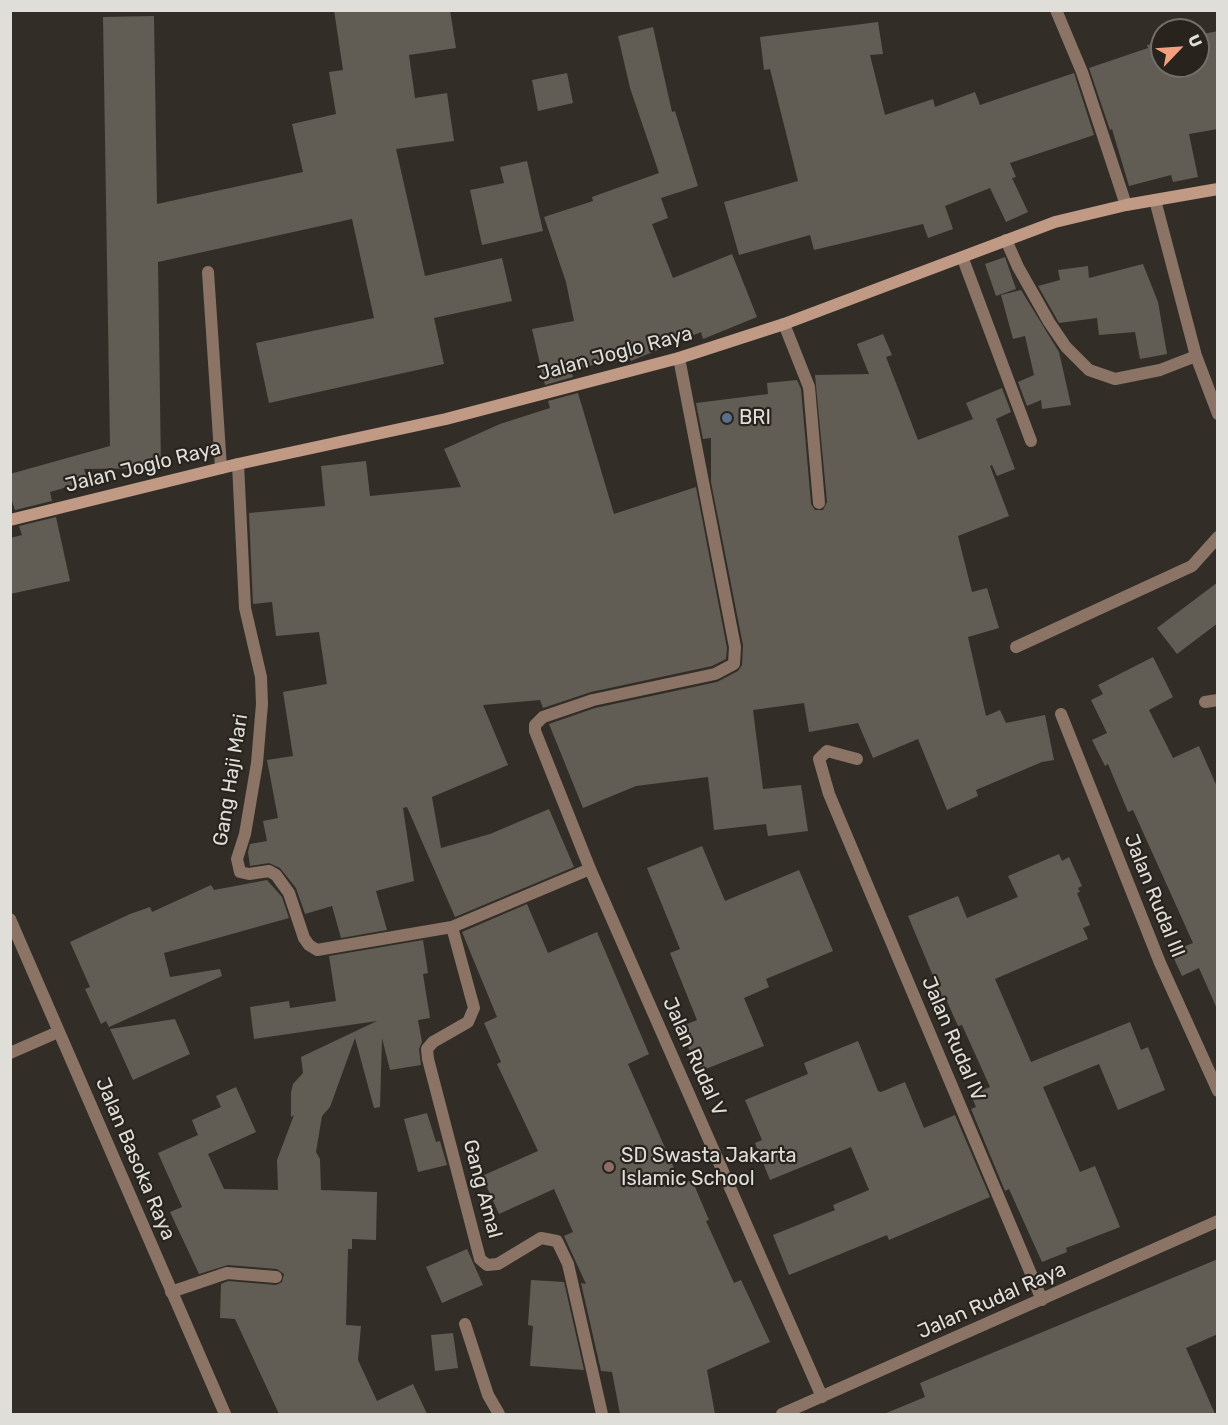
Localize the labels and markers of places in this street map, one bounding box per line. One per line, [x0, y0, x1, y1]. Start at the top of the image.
place label: BRI [739, 406, 771, 430]
marker: BRI [720, 411, 734, 425]
place label: SD Swasta Jakarta Islamic School [621, 1144, 797, 1191]
marker: SD Swasta Jakarta Islamic School [602, 1160, 616, 1174]

